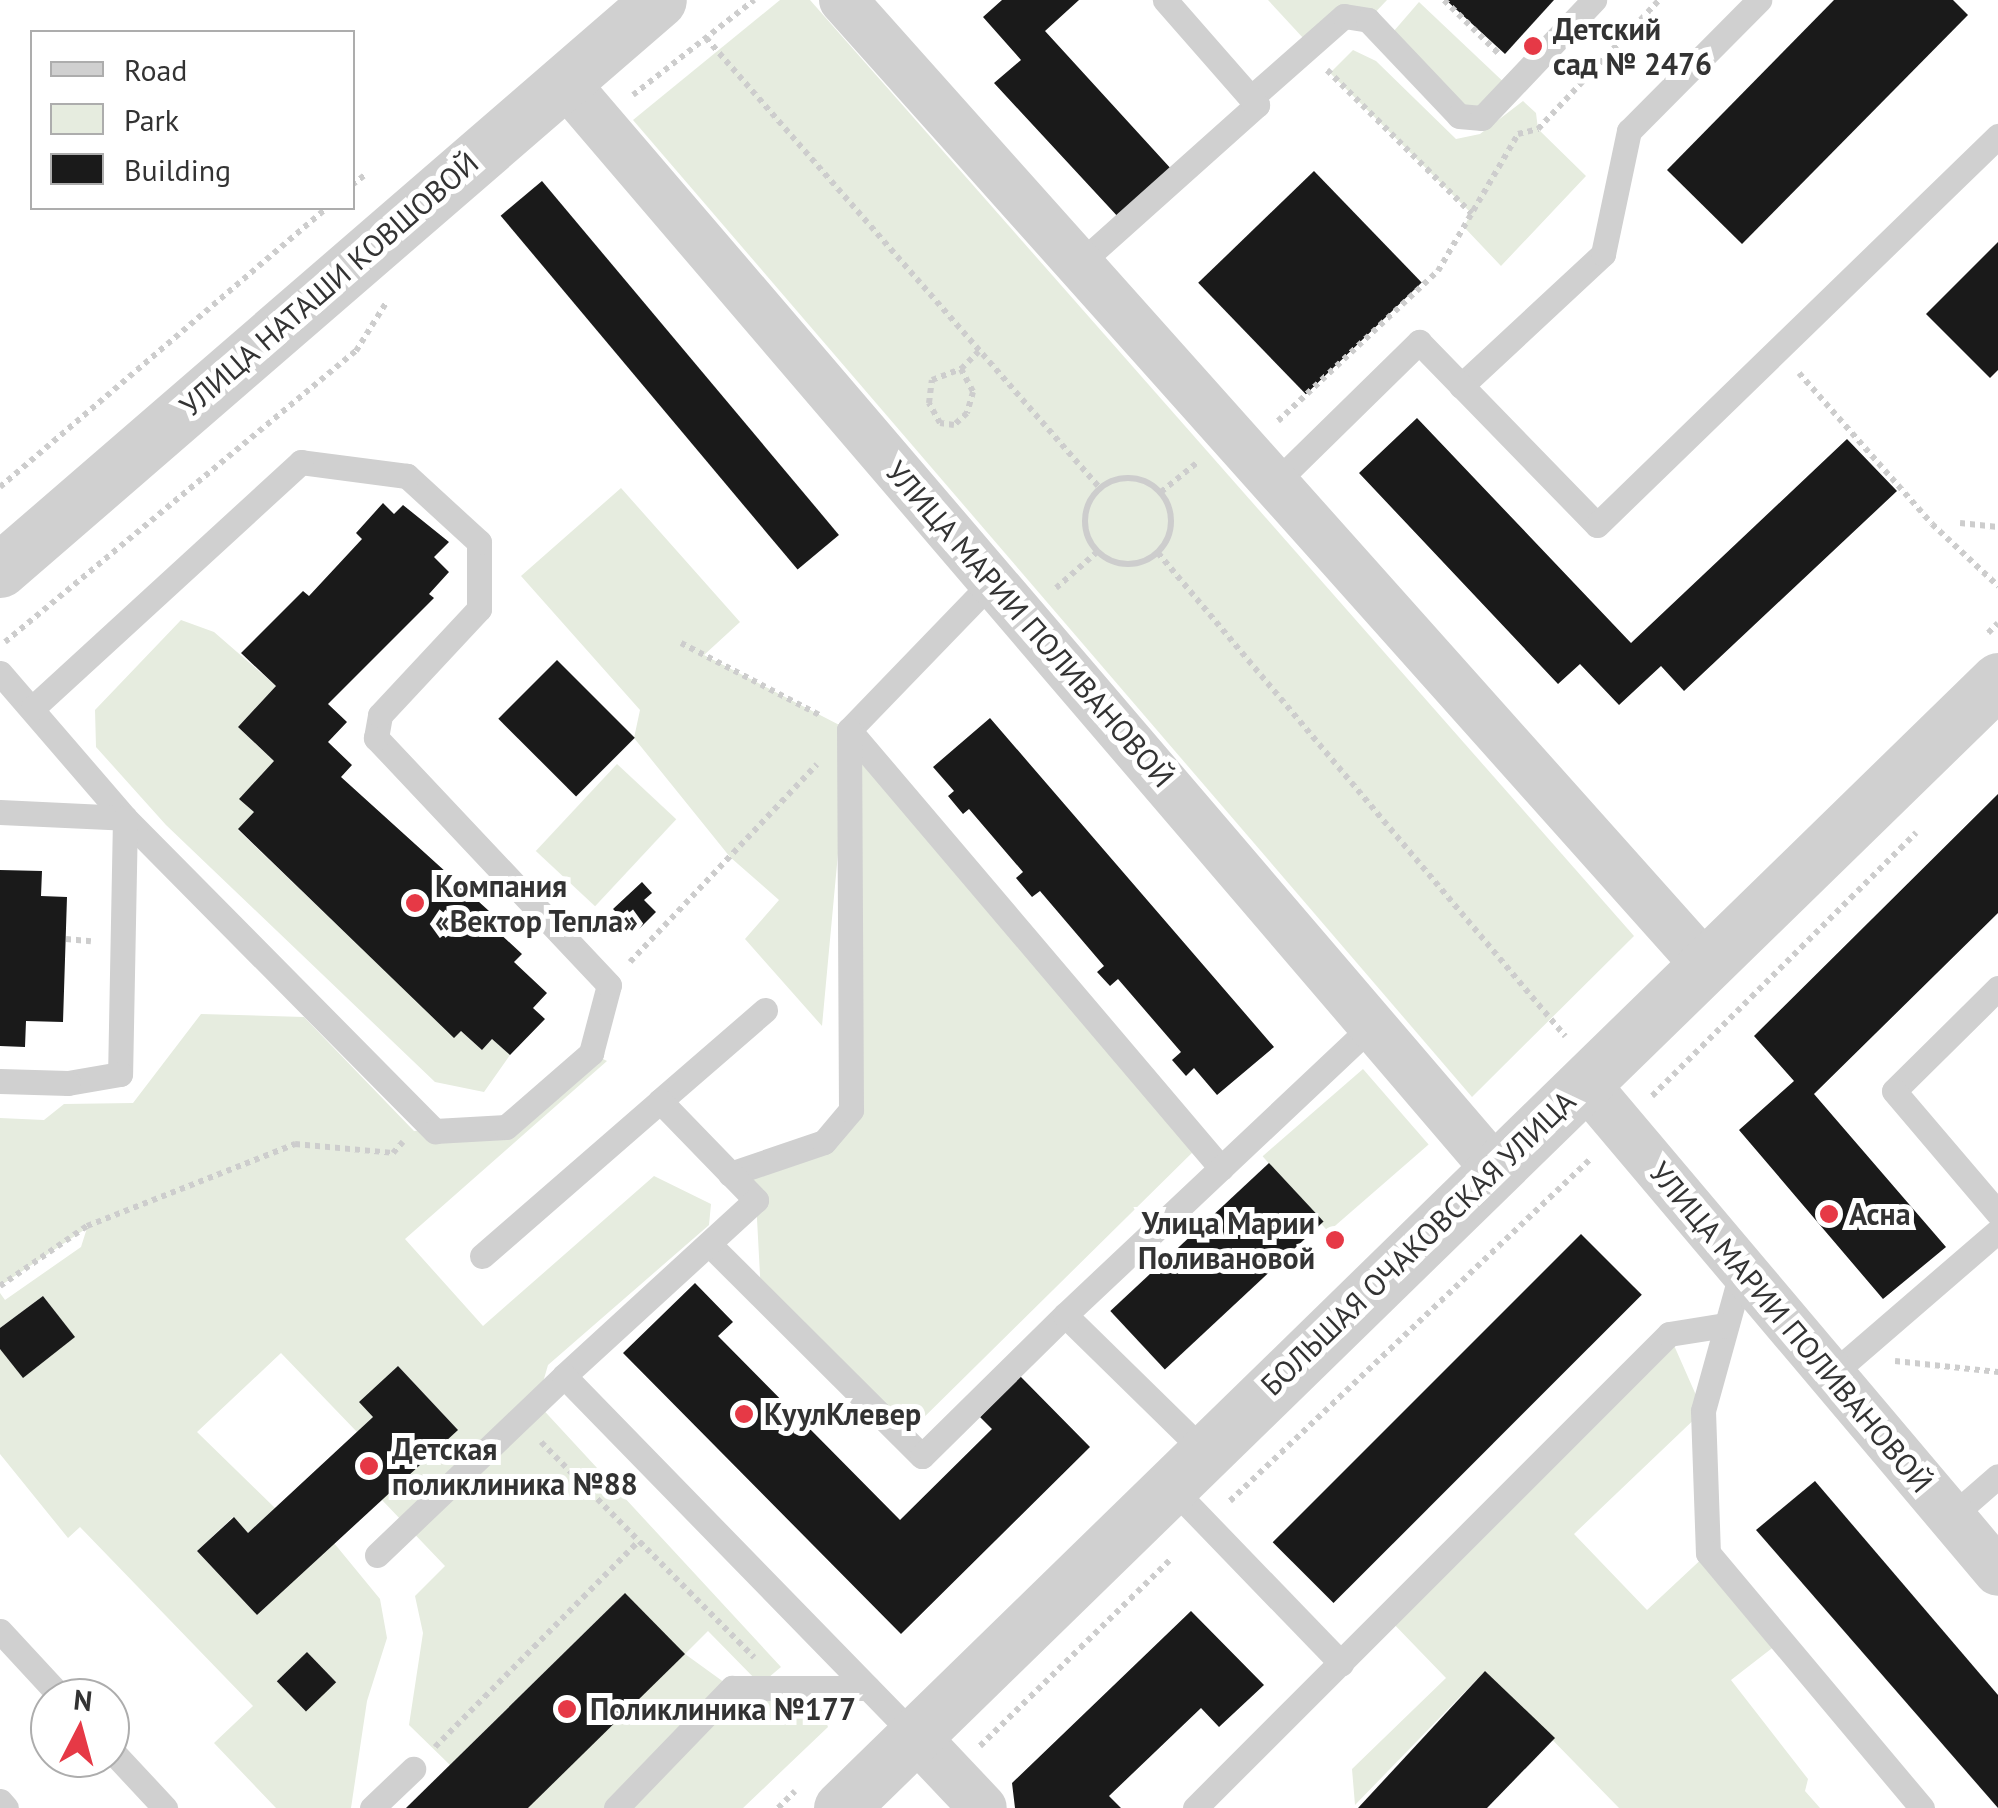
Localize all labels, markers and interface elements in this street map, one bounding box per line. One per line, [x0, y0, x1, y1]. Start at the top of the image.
place label: Детский сад № 2476 [1553, 11, 1712, 82]
legend [30, 30, 355, 210]
marker: Детский сад № 2476 [1522, 35, 1544, 57]
text: Road [124, 50, 188, 89]
text: Park [124, 100, 179, 139]
street label: УЛИЦА НАТАШИ КОВШОВОЙ [172, 144, 486, 424]
text: Building [124, 150, 231, 189]
street label: УЛИЦА МАРИИ ПОЛИВАНОВОЙ [878, 453, 1182, 795]
place label: Компания «Вектор Тепла» [435, 868, 639, 938]
marker: Компания «Вектор Тепла» [404, 892, 426, 914]
street label: БОЛЬШАЯ ОЧАКОВСКАЯ УЛИЦА [1253, 1083, 1583, 1403]
street label: УЛИЦА МАРИИ ПОЛИВАНОВОЙ [1642, 1154, 1940, 1500]
place label: Асна [1849, 1196, 1911, 1232]
marker: Асна [1818, 1203, 1840, 1225]
place label: Улица Марии Поливановой [1138, 1205, 1315, 1276]
marker: Улица Марии Поливановой [1324, 1229, 1346, 1251]
place label: КуулКлевер [764, 1396, 921, 1432]
marker: КуулКлевер [733, 1403, 755, 1425]
place label: Детская поликлиника №88 [392, 1431, 638, 1502]
marker: Детская поликлиника №88 [356, 1453, 382, 1479]
north arrow [30, 1678, 130, 1778]
text: N [72, 1680, 94, 1719]
place label: Поликлиника №177 [590, 1691, 856, 1727]
marker: Поликлиника №177 [554, 1696, 580, 1722]

